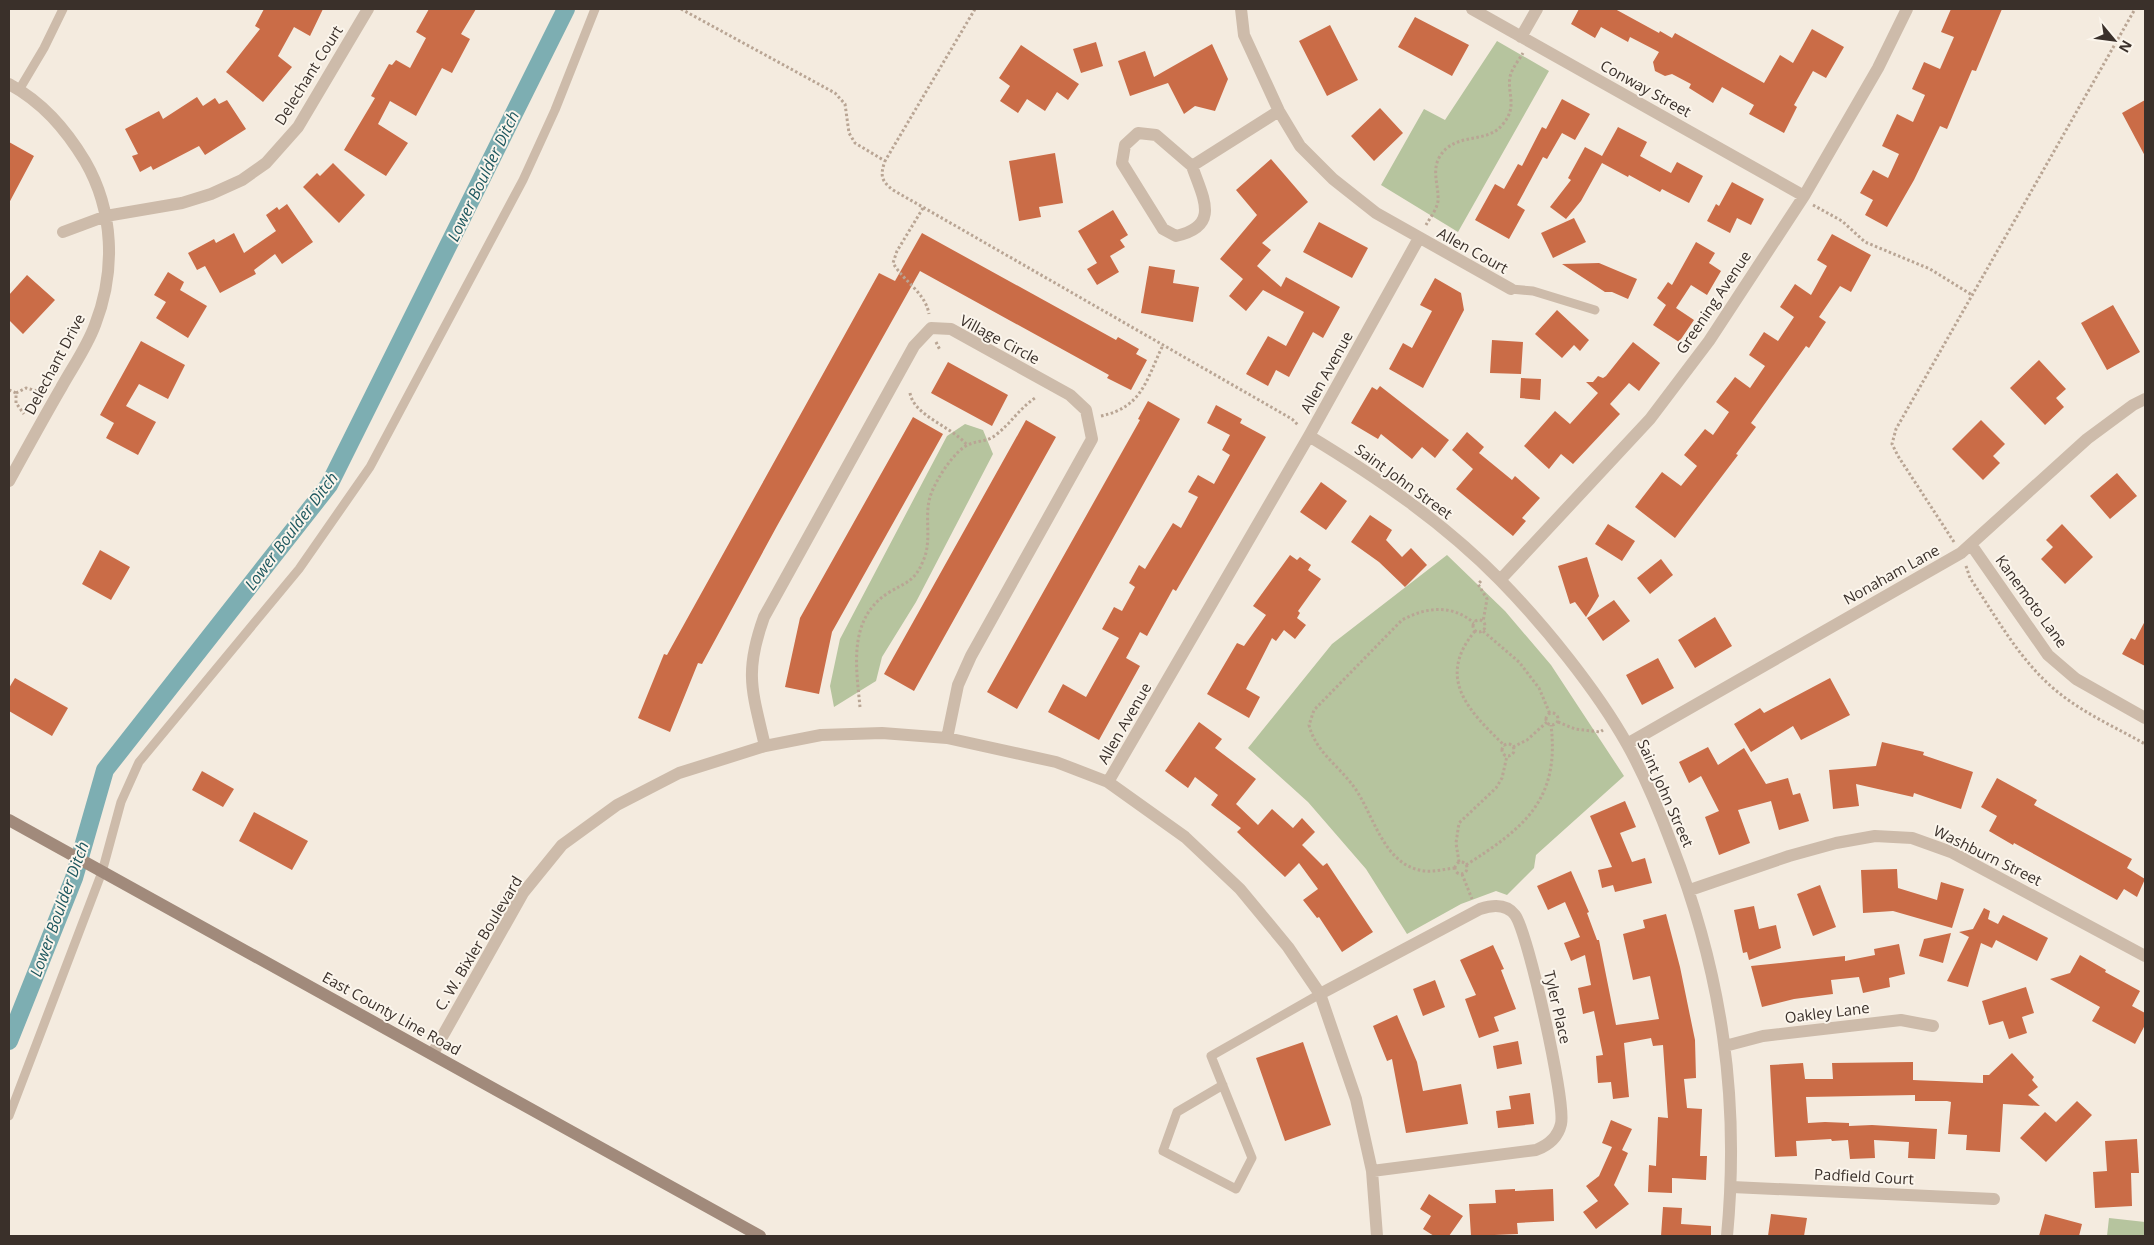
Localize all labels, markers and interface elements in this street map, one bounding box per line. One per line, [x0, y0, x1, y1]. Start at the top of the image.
north arrow [2089, 15, 2139, 65]
street label: Delechant Court [269, 21, 347, 129]
text: N [2115, 37, 2137, 56]
street label: Conway Street [1597, 55, 1695, 121]
water label: Lower Boulder Ditch [442, 107, 524, 245]
street label: Allen Court [1434, 222, 1512, 278]
street label: Greening Avenue [1671, 247, 1755, 357]
street label: Delechant Drive [19, 310, 89, 418]
street label: Village Circle [957, 310, 1043, 368]
street label: Allen Avenue [1295, 327, 1357, 417]
street label: Saint John Street [1351, 439, 1457, 523]
water label: Lower Boulder Ditch [239, 467, 343, 595]
street label: Nonaham Lane [1839, 539, 1943, 609]
street label: Kanemoto Lane [1992, 551, 2072, 651]
street label: Allen Avenue [1093, 679, 1155, 767]
street label: Saint John Street [1633, 736, 1699, 850]
street label: Washburn Street [1931, 820, 2045, 890]
water label: Lower Boulder Ditch [24, 838, 94, 980]
street label: C. W. Bixler Boulevard [430, 872, 526, 1014]
street label: East County Line Road [319, 967, 465, 1059]
street label: Tyler Place [1540, 968, 1576, 1046]
street label: Oakley Lane [1783, 997, 1871, 1027]
street label: Padfield Court [1814, 1163, 1914, 1189]

